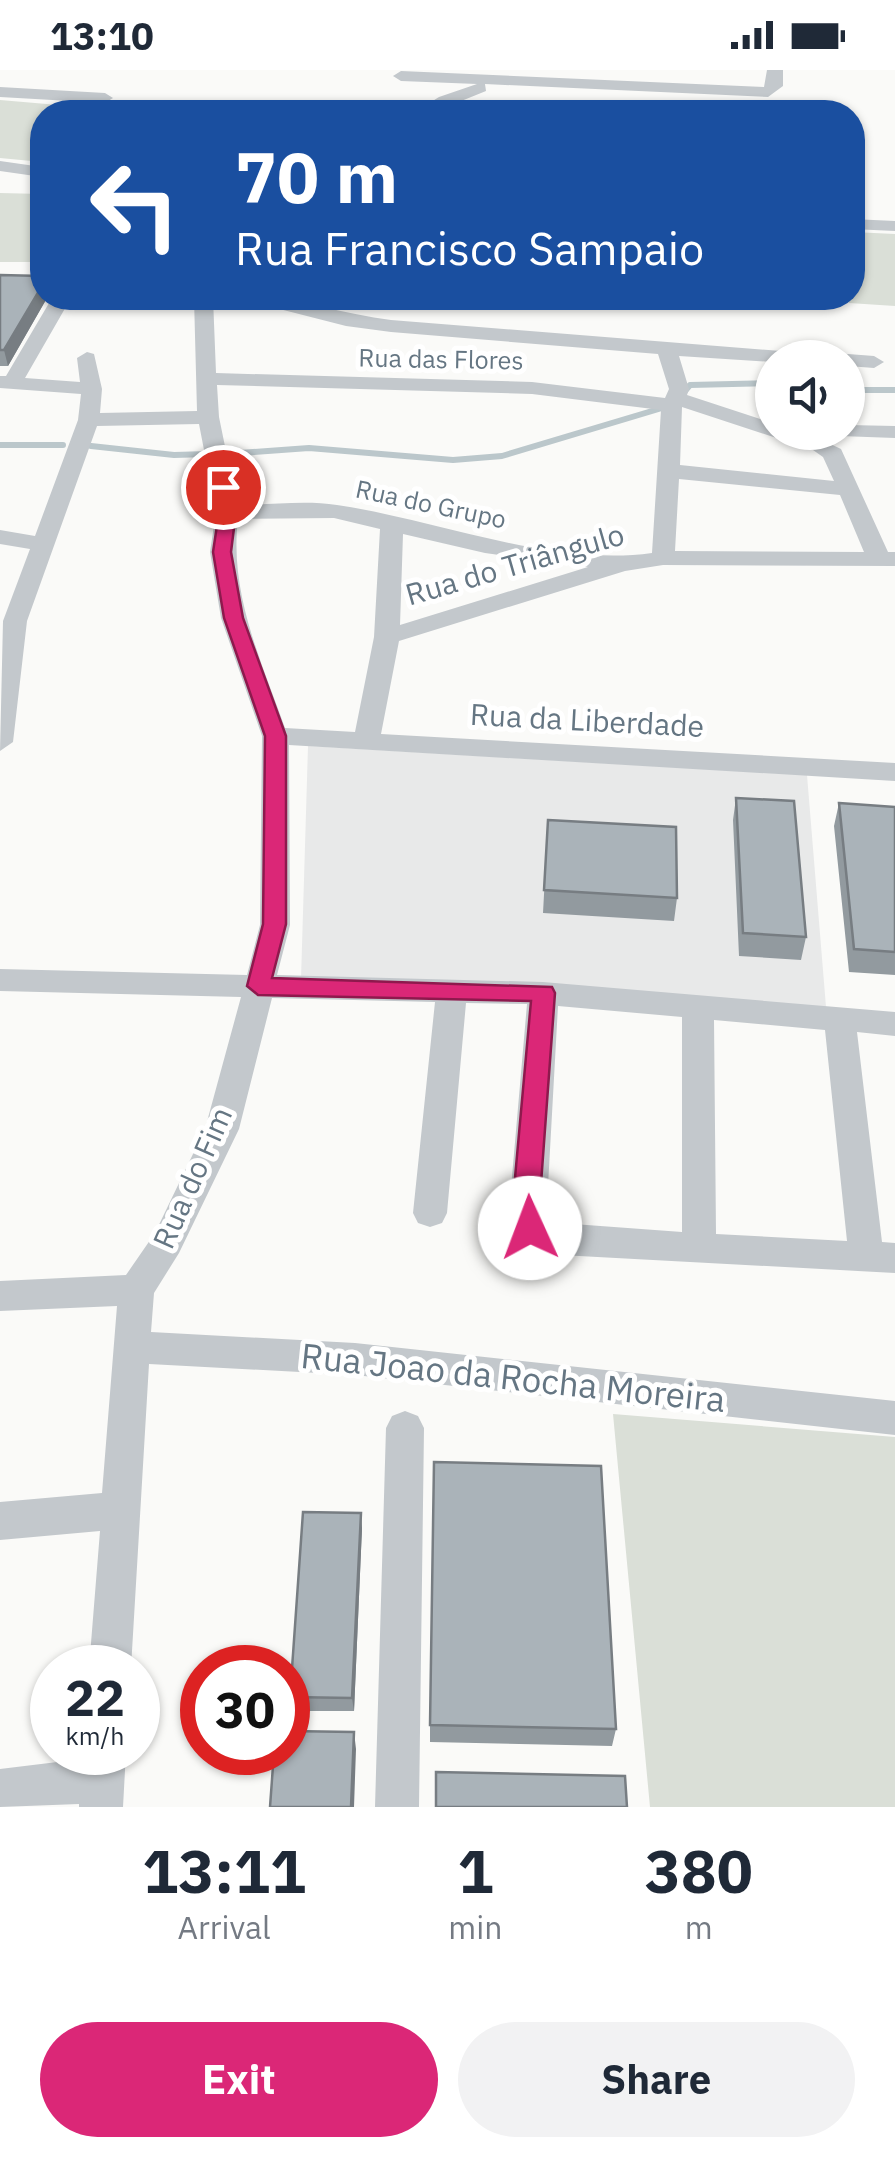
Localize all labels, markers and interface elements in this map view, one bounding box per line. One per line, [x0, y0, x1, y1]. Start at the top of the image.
text: 13:10 [50, 11, 154, 60]
text: 70 m [235, 131, 398, 222]
icon: left [70, 140, 200, 270]
text: Rua Francisco Sampaio [235, 219, 704, 277]
map controls [755, 340, 865, 450]
button: sound [755, 340, 865, 450]
street label: Rua das Flores [358, 341, 524, 376]
pin [181, 445, 266, 530]
icon: arrive [196, 460, 251, 515]
street label: Rua do Grupo [353, 471, 509, 536]
street label: Rua do Triângulo [401, 514, 628, 613]
street label: Rua da Liberdade [469, 694, 705, 745]
street label: Rua do Fim [143, 1100, 240, 1254]
position arrow [478, 1176, 582, 1280]
street label: Rua Joao da Rocha Moreira [299, 1332, 728, 1422]
speed limit sign: 30 [180, 1645, 310, 1775]
text: 22 [65, 1665, 125, 1730]
text: km/h [66, 1719, 124, 1752]
text: 13:11 [142, 1831, 306, 1910]
text: 1 [457, 1831, 493, 1910]
text: 380 [645, 1831, 753, 1910]
text: Arrival [178, 1906, 271, 1948]
text: min [448, 1906, 502, 1948]
text: m [685, 1906, 713, 1948]
button: Exit [40, 2022, 438, 2137]
button: Share [458, 2022, 855, 2137]

